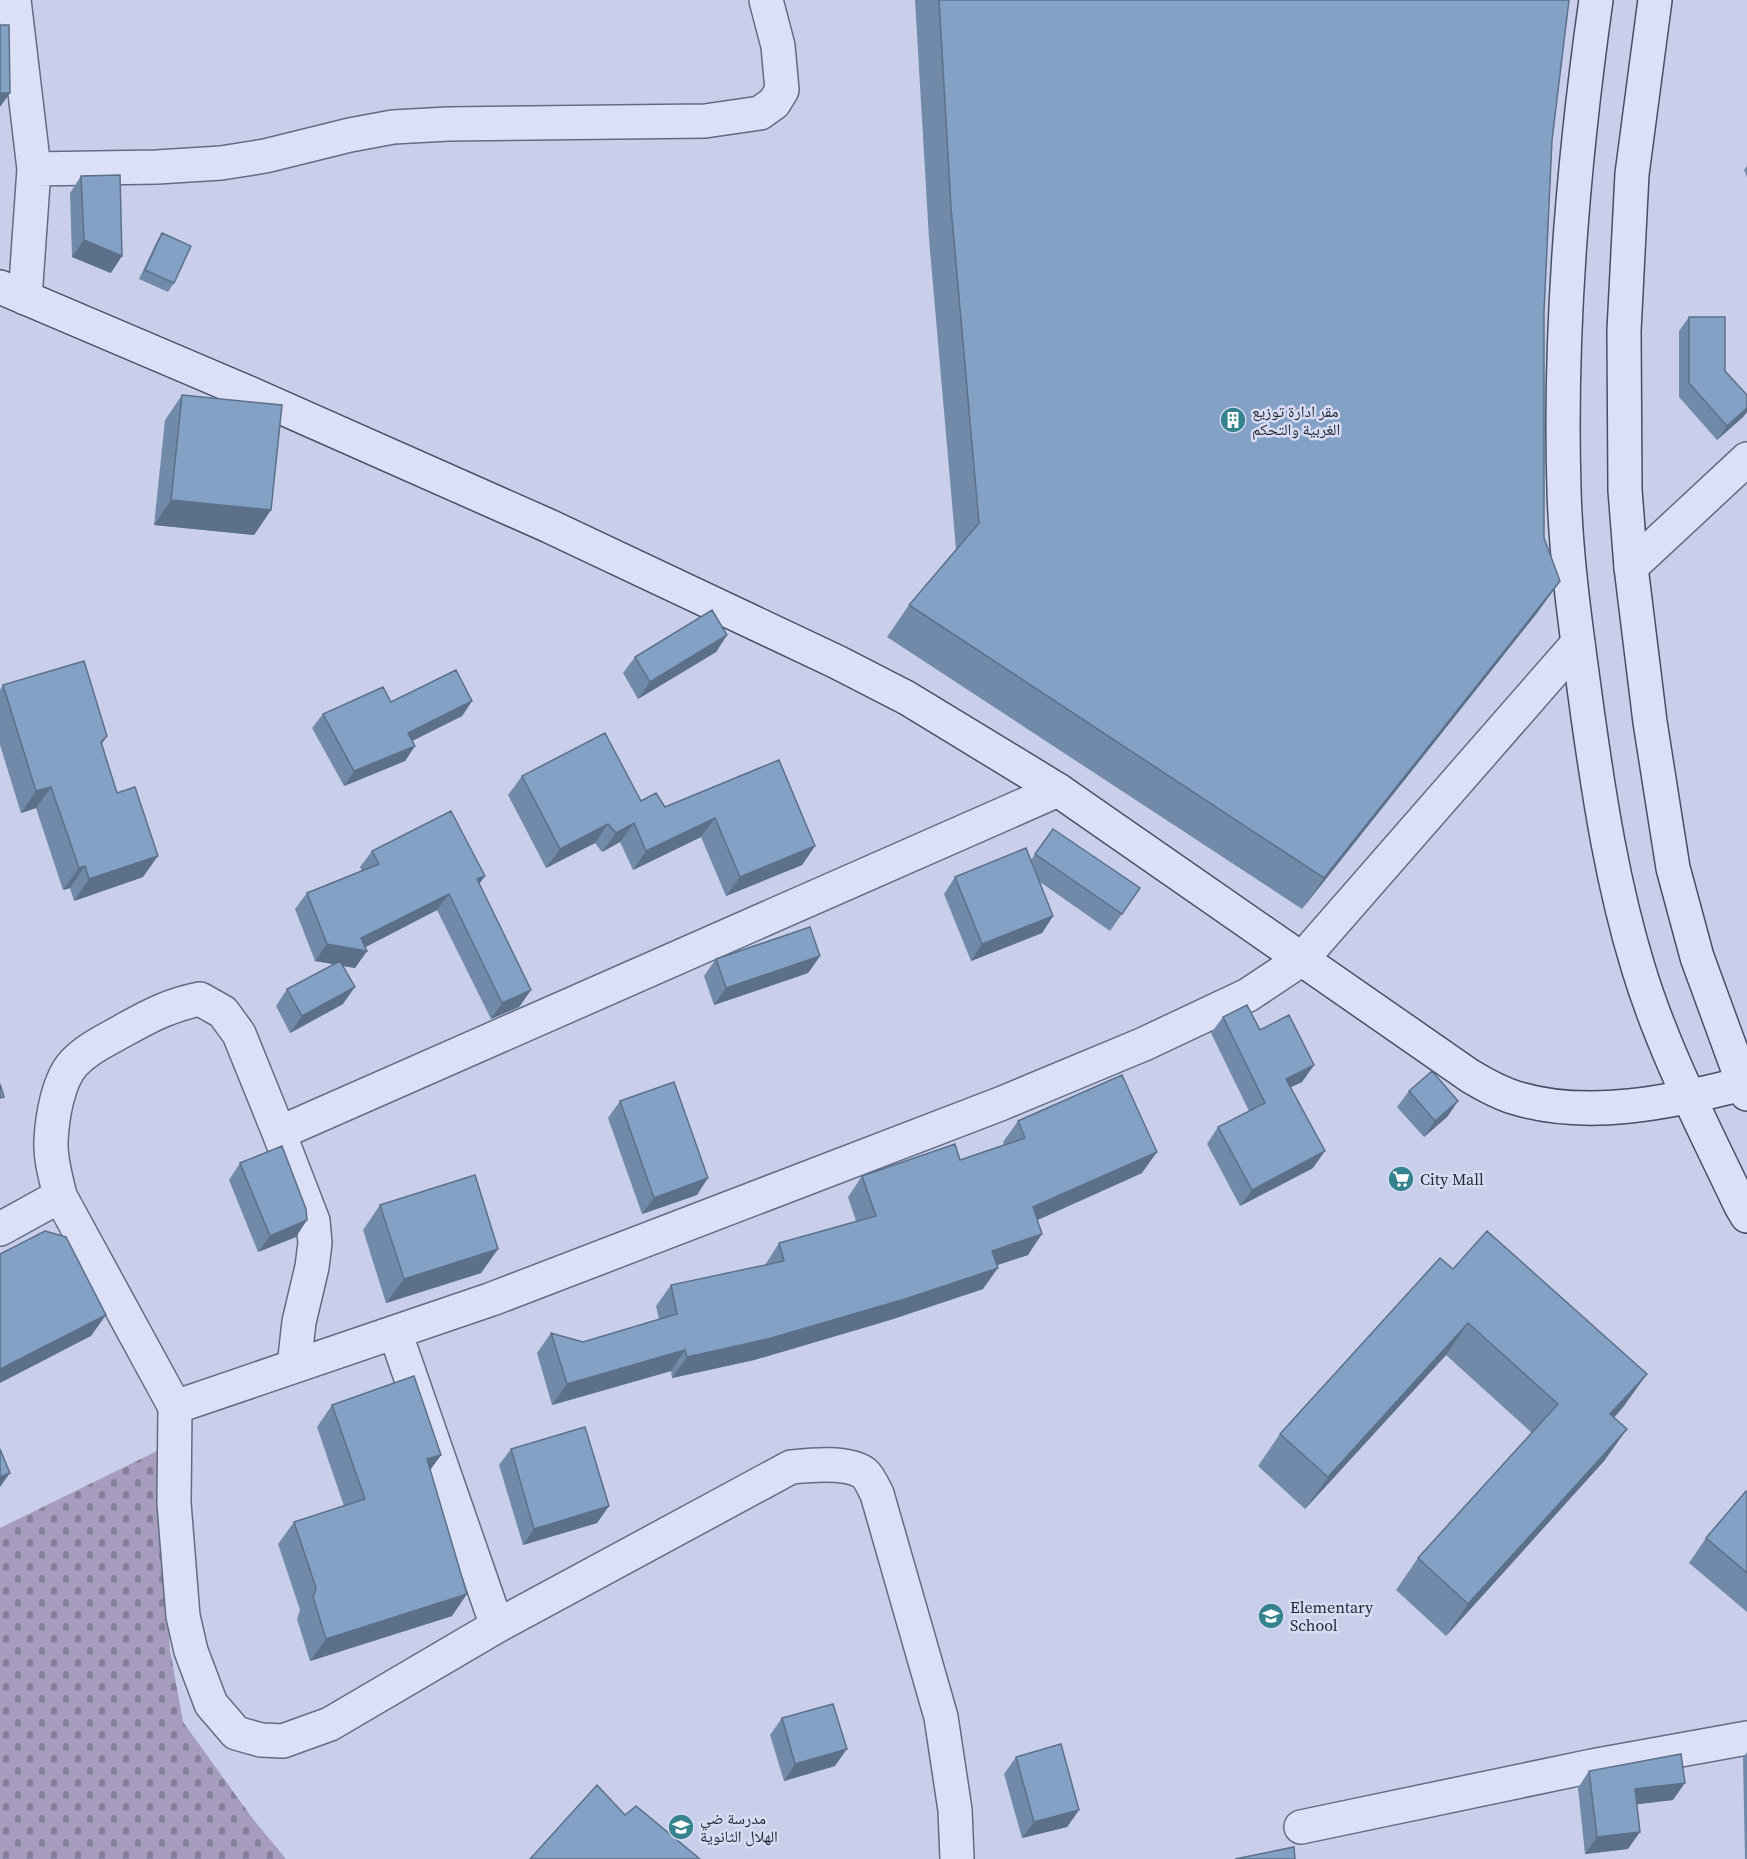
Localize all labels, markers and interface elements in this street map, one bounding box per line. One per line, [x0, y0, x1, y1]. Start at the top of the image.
place label: مقر ادارة توزيع الغربية والتحكم [1252, 400, 1340, 440]
building icon: مقر ادارة توزيع الغربية والتحكم [1218, 405, 1248, 435]
supermarket icon: City Mall [1386, 1164, 1416, 1194]
place label: City Mall [1420, 1168, 1484, 1190]
place label: Elementary School [1290, 1596, 1374, 1636]
school or university icon: Elementary School [1256, 1601, 1286, 1631]
place label: مدرسة ضي الهلال الثانوية [700, 1807, 778, 1847]
school or university icon: مدرسة ضي الهلال الثانوية [666, 1812, 696, 1842]

